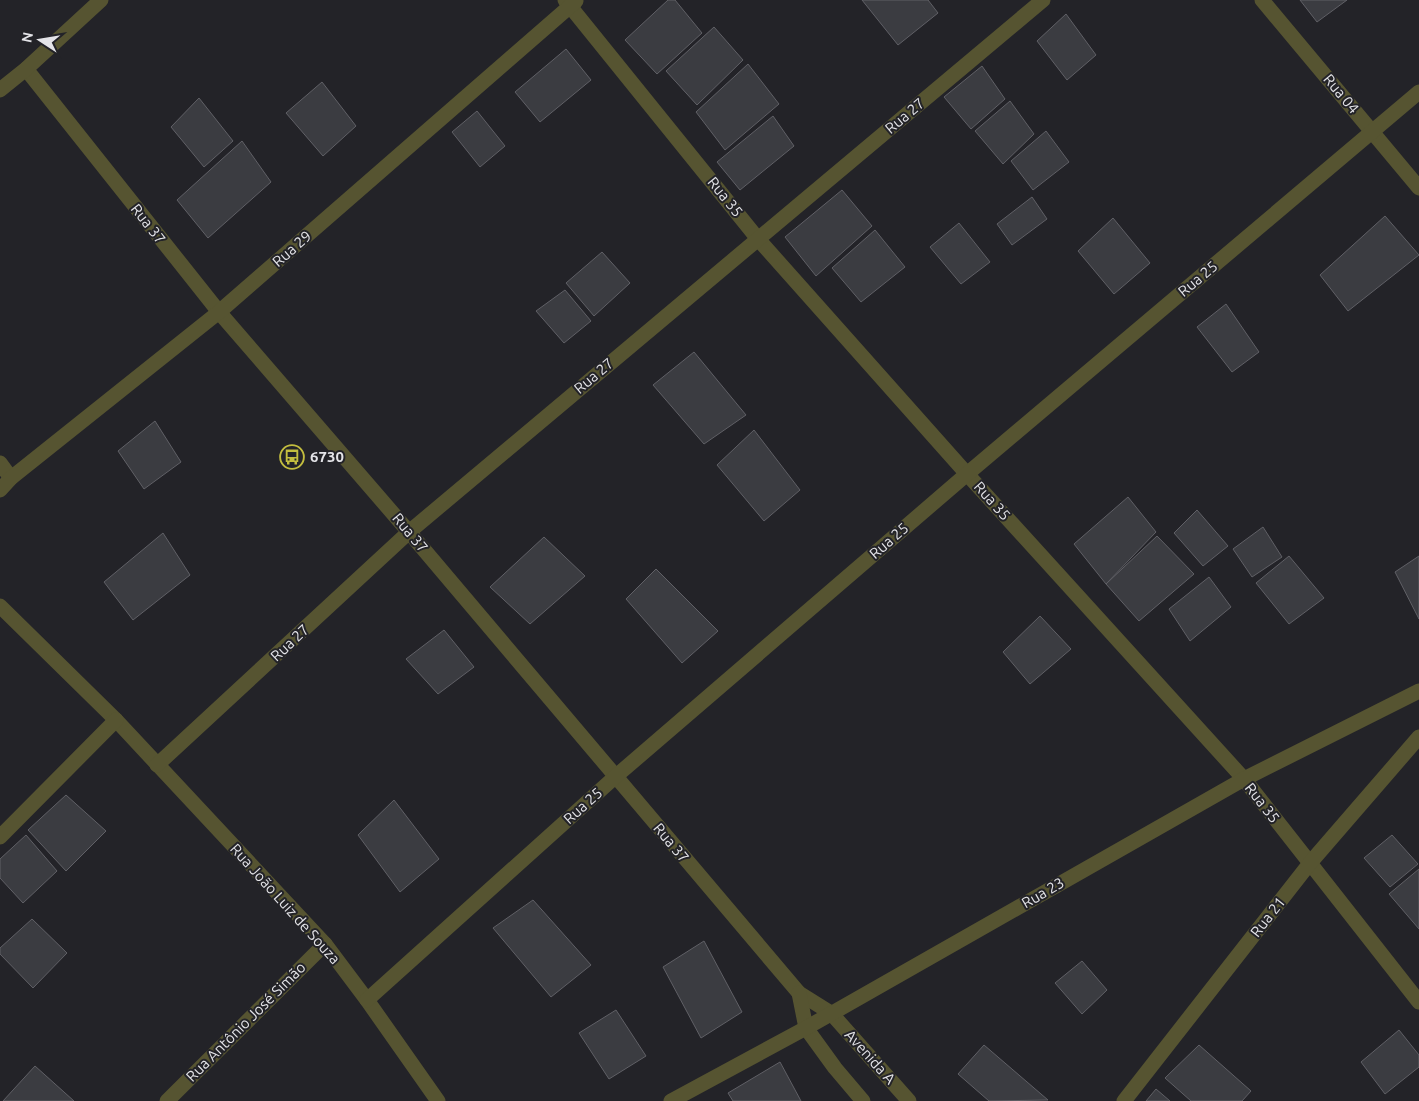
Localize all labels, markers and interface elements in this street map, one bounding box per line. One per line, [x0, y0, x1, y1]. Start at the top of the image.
north arrow [15, 15, 65, 65]
text: N [18, 31, 36, 44]
street label: Rua 04 [1320, 71, 1363, 117]
street label: Rua 27 [882, 94, 928, 137]
street label: Rua 35 [704, 173, 746, 220]
street label: Rua 37 [128, 200, 169, 247]
street label: Rua 29 [269, 227, 315, 270]
street label: Rua 25 [1175, 257, 1221, 300]
street label: Rua 27 [571, 354, 617, 397]
bus stop icon: 6730 [279, 444, 305, 470]
place label: 6730 [310, 448, 344, 465]
street label: Rua 35 [971, 478, 1014, 523]
street label: Rua 37 [389, 510, 432, 556]
street label: Rua 25 [866, 519, 912, 562]
street label: Rua 27 [267, 621, 312, 665]
street label: Rua 35 [1242, 779, 1283, 826]
street label: Rua 25 [560, 784, 605, 827]
street label: Rua 37 [650, 820, 693, 866]
street label: Rua João Luiz de Souza [227, 840, 344, 967]
street label: Rua 23 [1019, 874, 1067, 911]
street label: Rua 21 [1247, 893, 1288, 940]
street label: Rua Antônio José Simão [182, 958, 309, 1085]
street label: Avenida A [842, 1026, 899, 1087]

